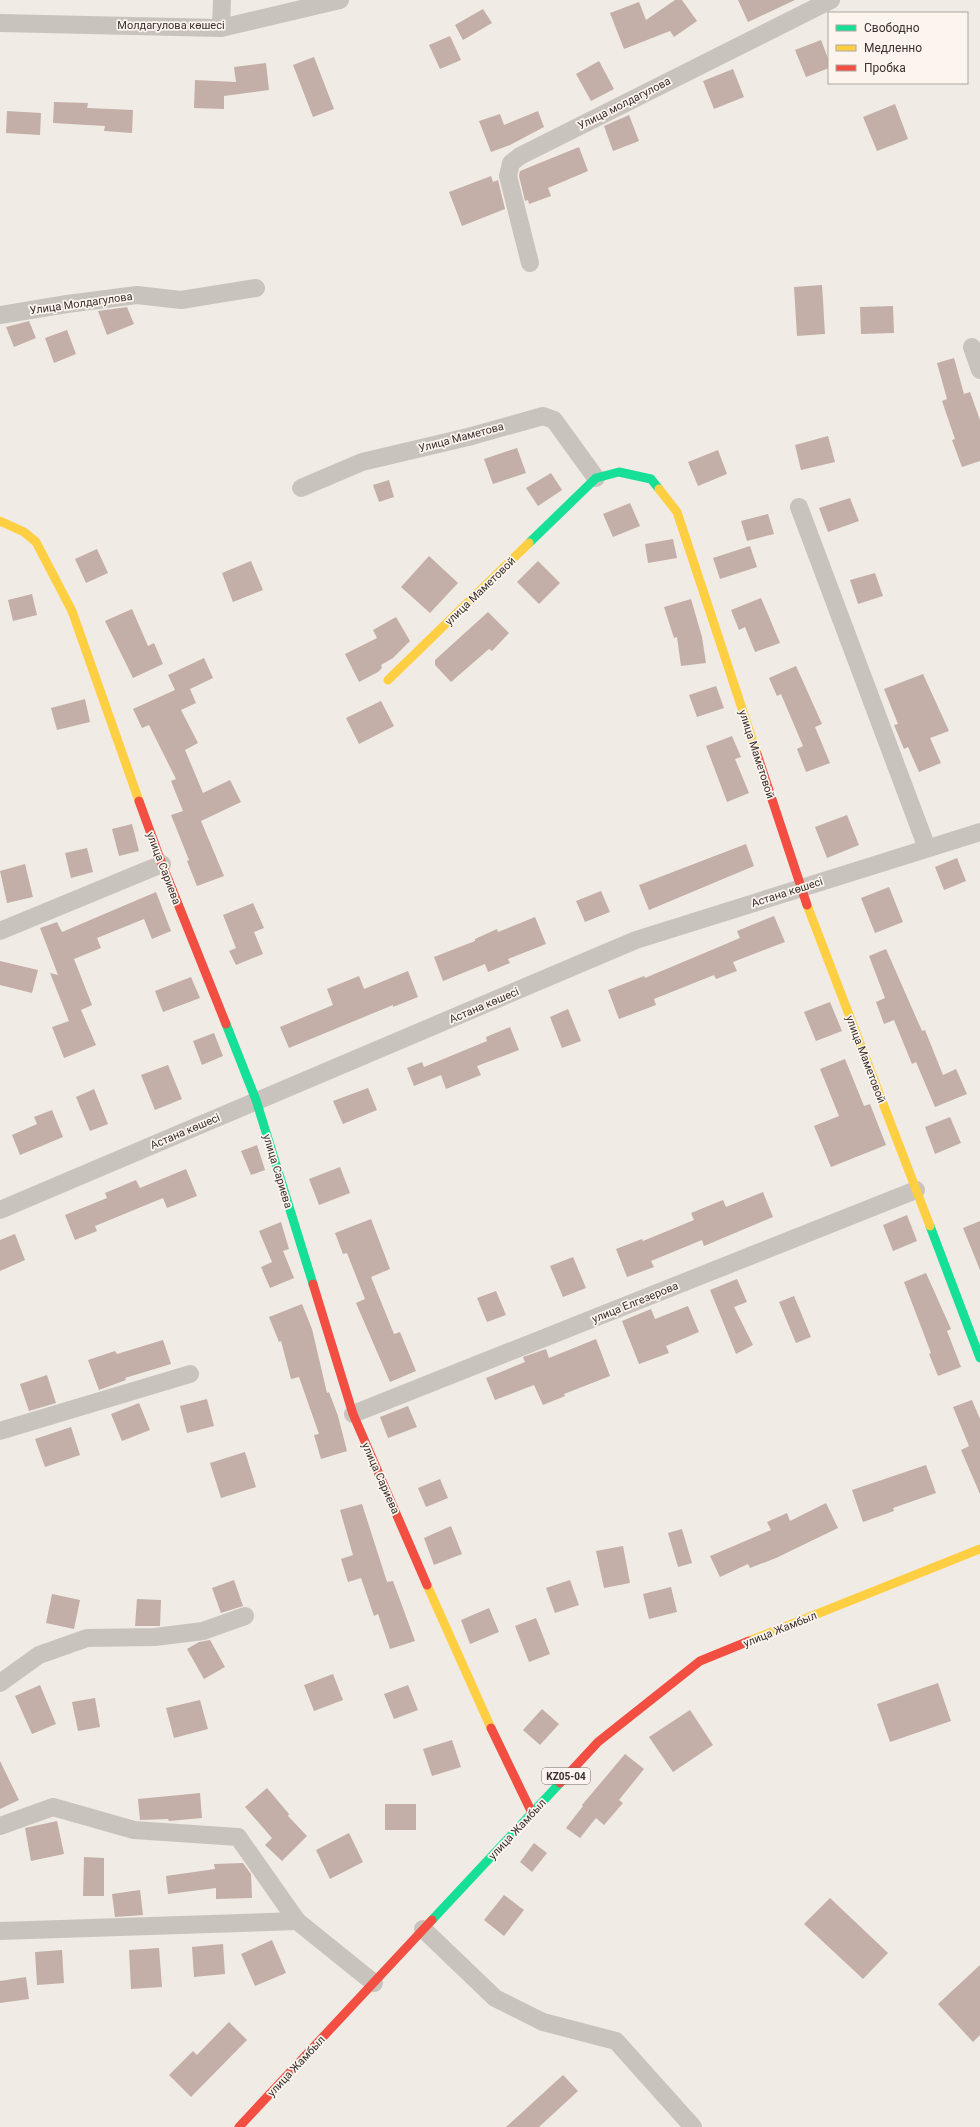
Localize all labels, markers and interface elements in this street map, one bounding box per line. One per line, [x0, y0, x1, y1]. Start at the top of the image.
legend [828, 12, 968, 84]
street label: Молдагулова көшесі [117, 19, 225, 32]
text: Свободно [864, 21, 920, 35]
text: Медленно [864, 41, 922, 55]
text: Пробка [864, 61, 906, 75]
street label: Улица молдагулова [576, 74, 673, 132]
street label: Улица Молдагулова [29, 290, 133, 317]
street label: Улица Маметова [417, 420, 505, 455]
street label: улица Маметовой [442, 554, 518, 628]
street label: улица Маметовой [736, 708, 777, 800]
street label: улица Сариева [144, 830, 183, 906]
street label: Астана көшесі [750, 875, 825, 910]
street label: Астана көшесі [447, 985, 521, 1026]
street label: улица Маметовой [843, 1014, 888, 1105]
street label: Астана көшесі [148, 1111, 222, 1152]
street label: улица Сариева [260, 1133, 295, 1210]
street label: улица Елгезерова [590, 1279, 680, 1326]
street label: улица Сариева [359, 1441, 402, 1516]
street label: улица Жамбыл [742, 1609, 819, 1650]
road number: KZ05-04 [542, 1768, 590, 1784]
street label: улица Жамбыл [486, 1796, 549, 1862]
street label: улица Жамбыл [265, 2033, 328, 2099]

